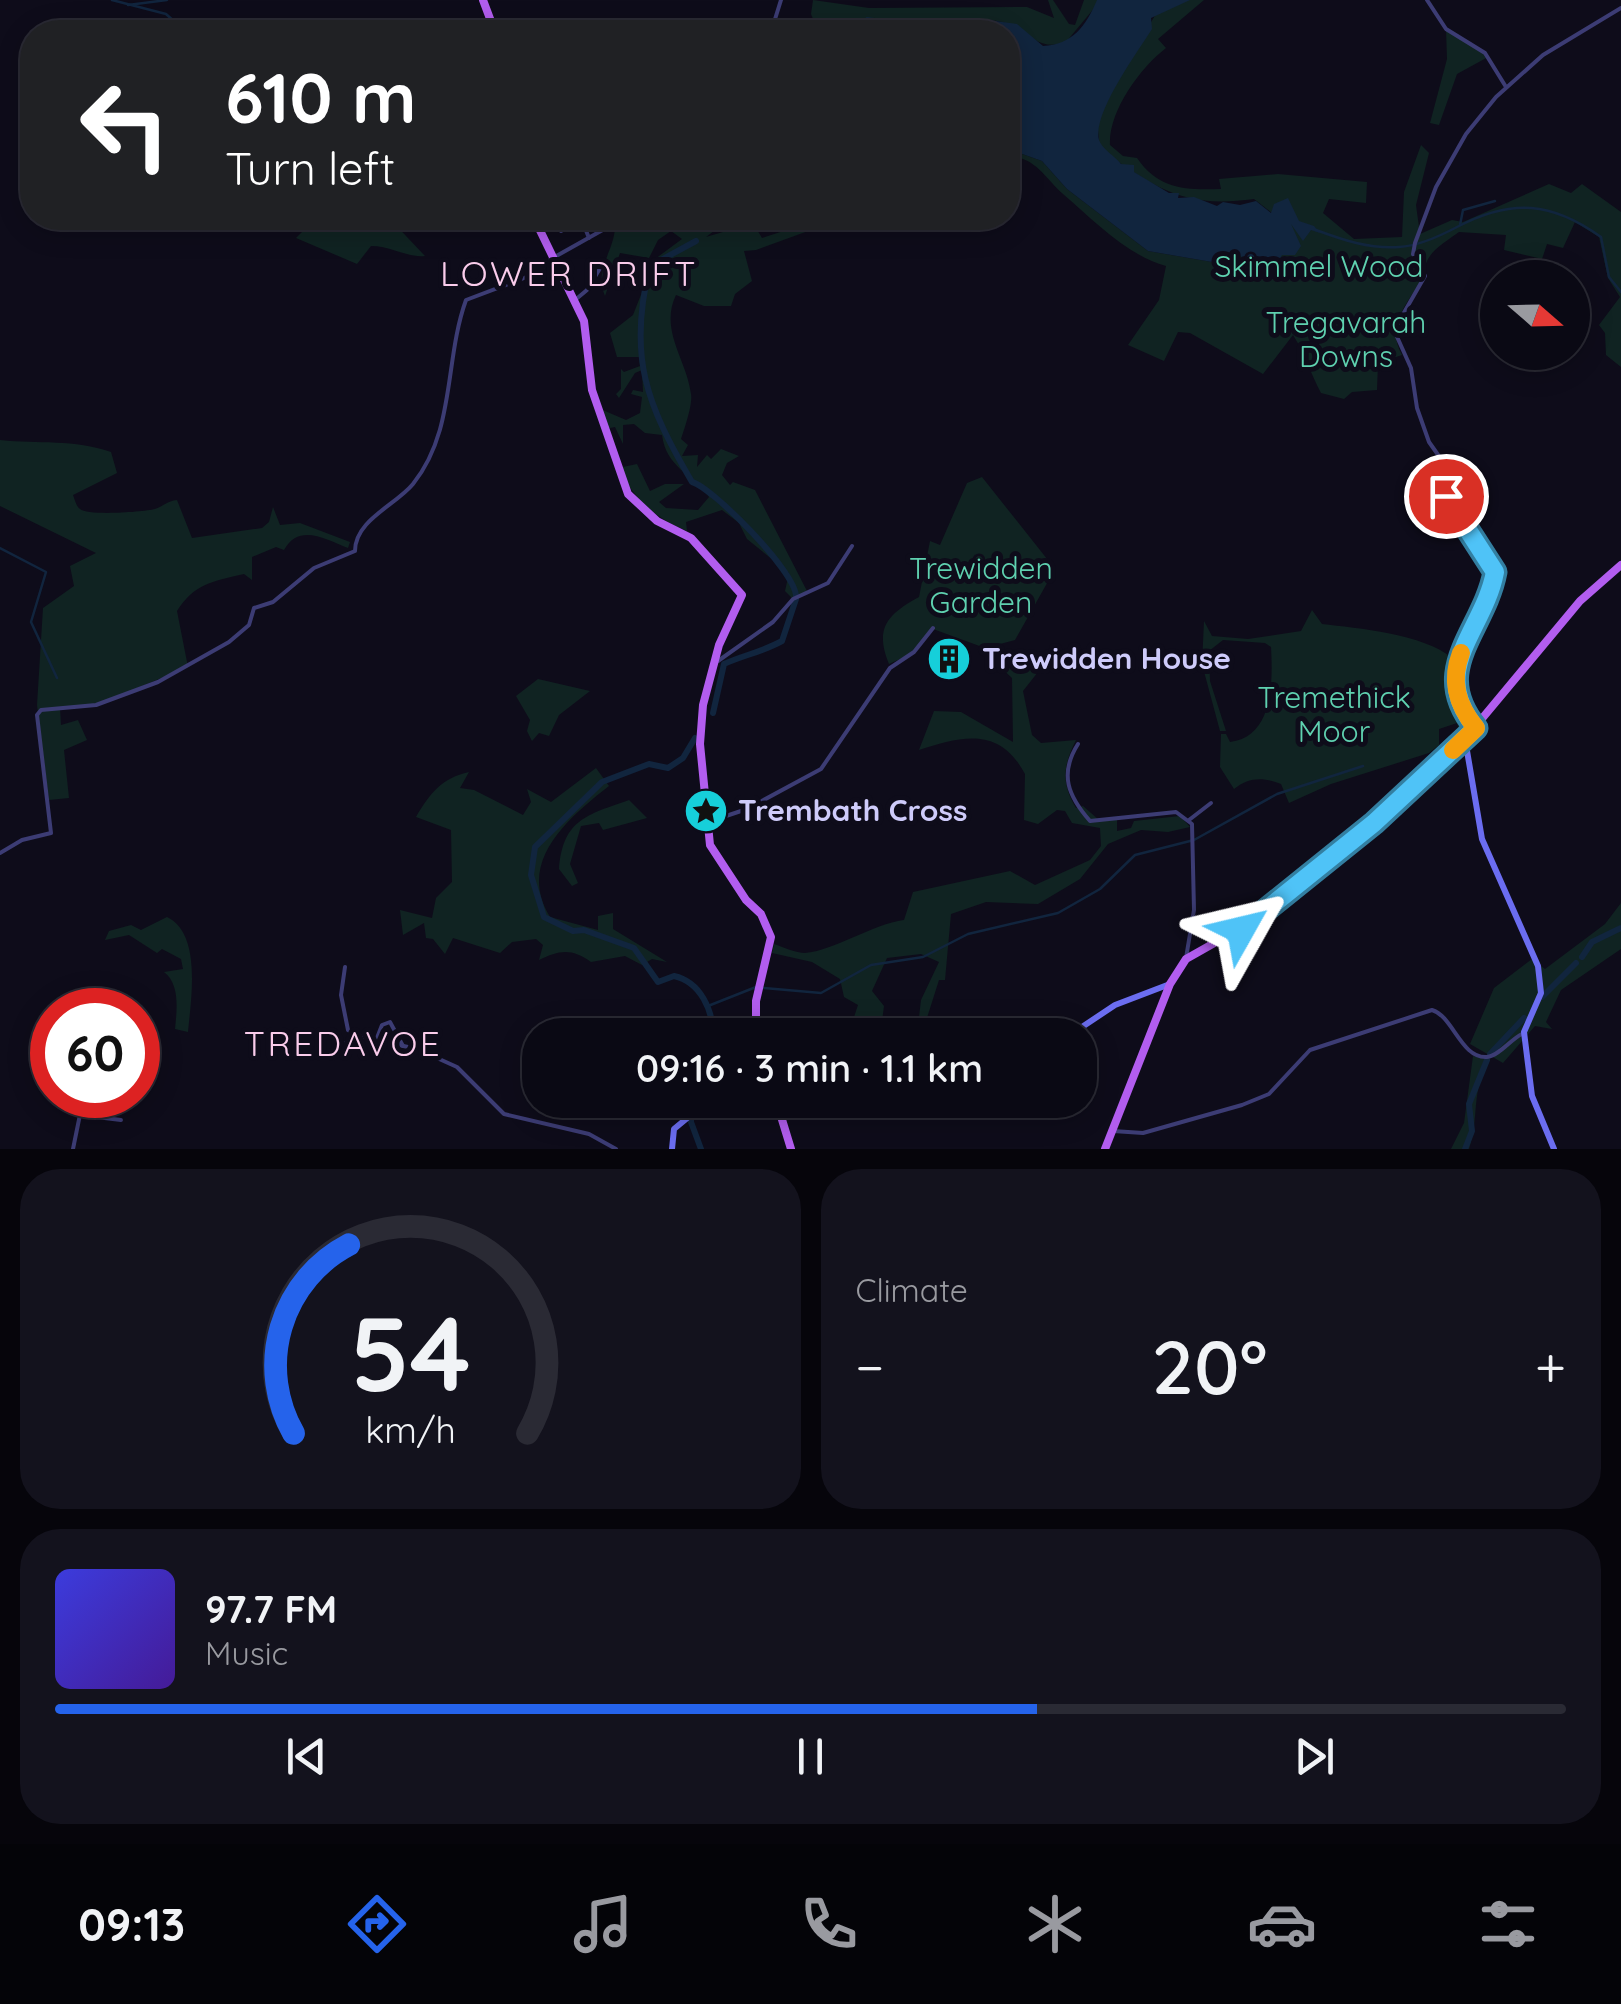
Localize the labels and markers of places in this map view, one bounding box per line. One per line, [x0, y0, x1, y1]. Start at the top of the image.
pin [1404, 454, 1489, 539]
building icon: Trewidden House [926, 636, 972, 682]
place label: Trewidden House [982, 639, 1231, 677]
place icon: Trembath Cross [683, 788, 729, 834]
place label: Trembath Cross [738, 791, 967, 829]

